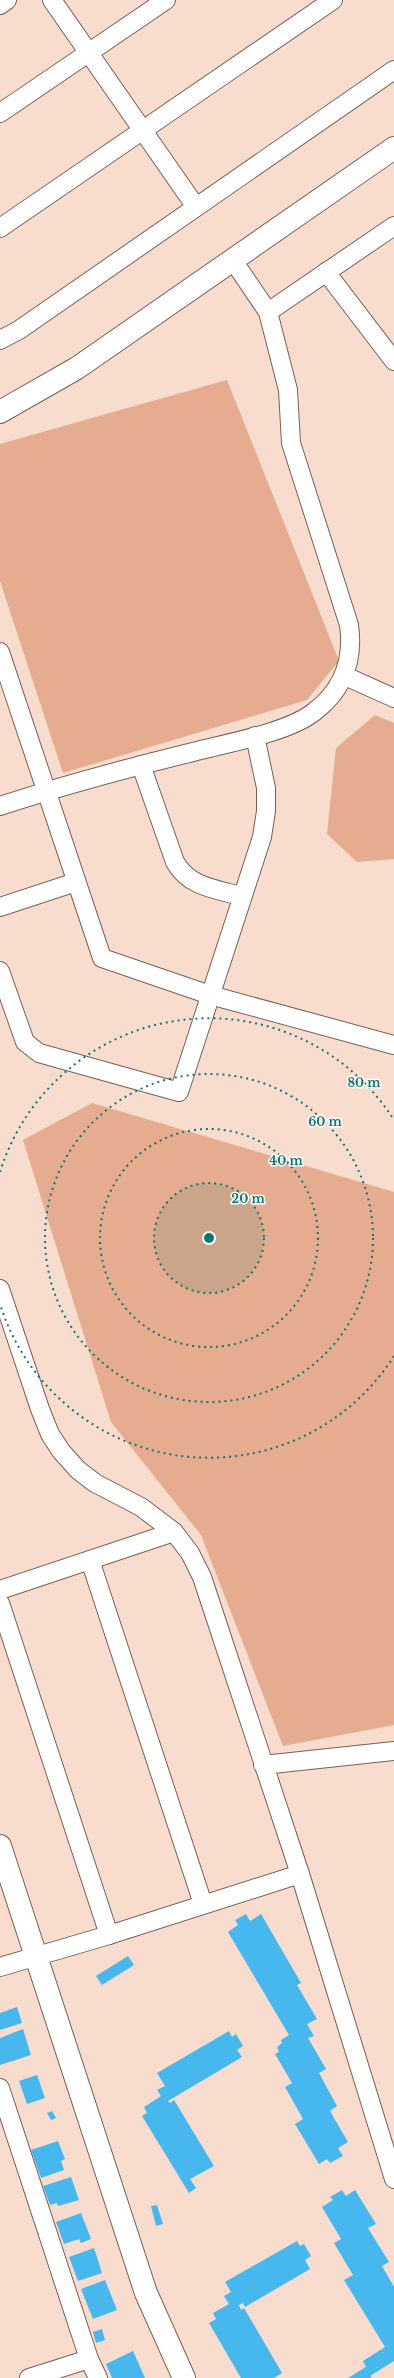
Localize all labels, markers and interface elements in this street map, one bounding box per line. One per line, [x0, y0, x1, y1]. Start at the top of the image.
text: 80 m [347, 1075, 381, 1090]
text: 60 m [308, 1114, 343, 1129]
text: 40 m [269, 1153, 303, 1168]
text: 20 m [231, 1191, 265, 1206]
centre of rings [202, 1231, 216, 1245]

